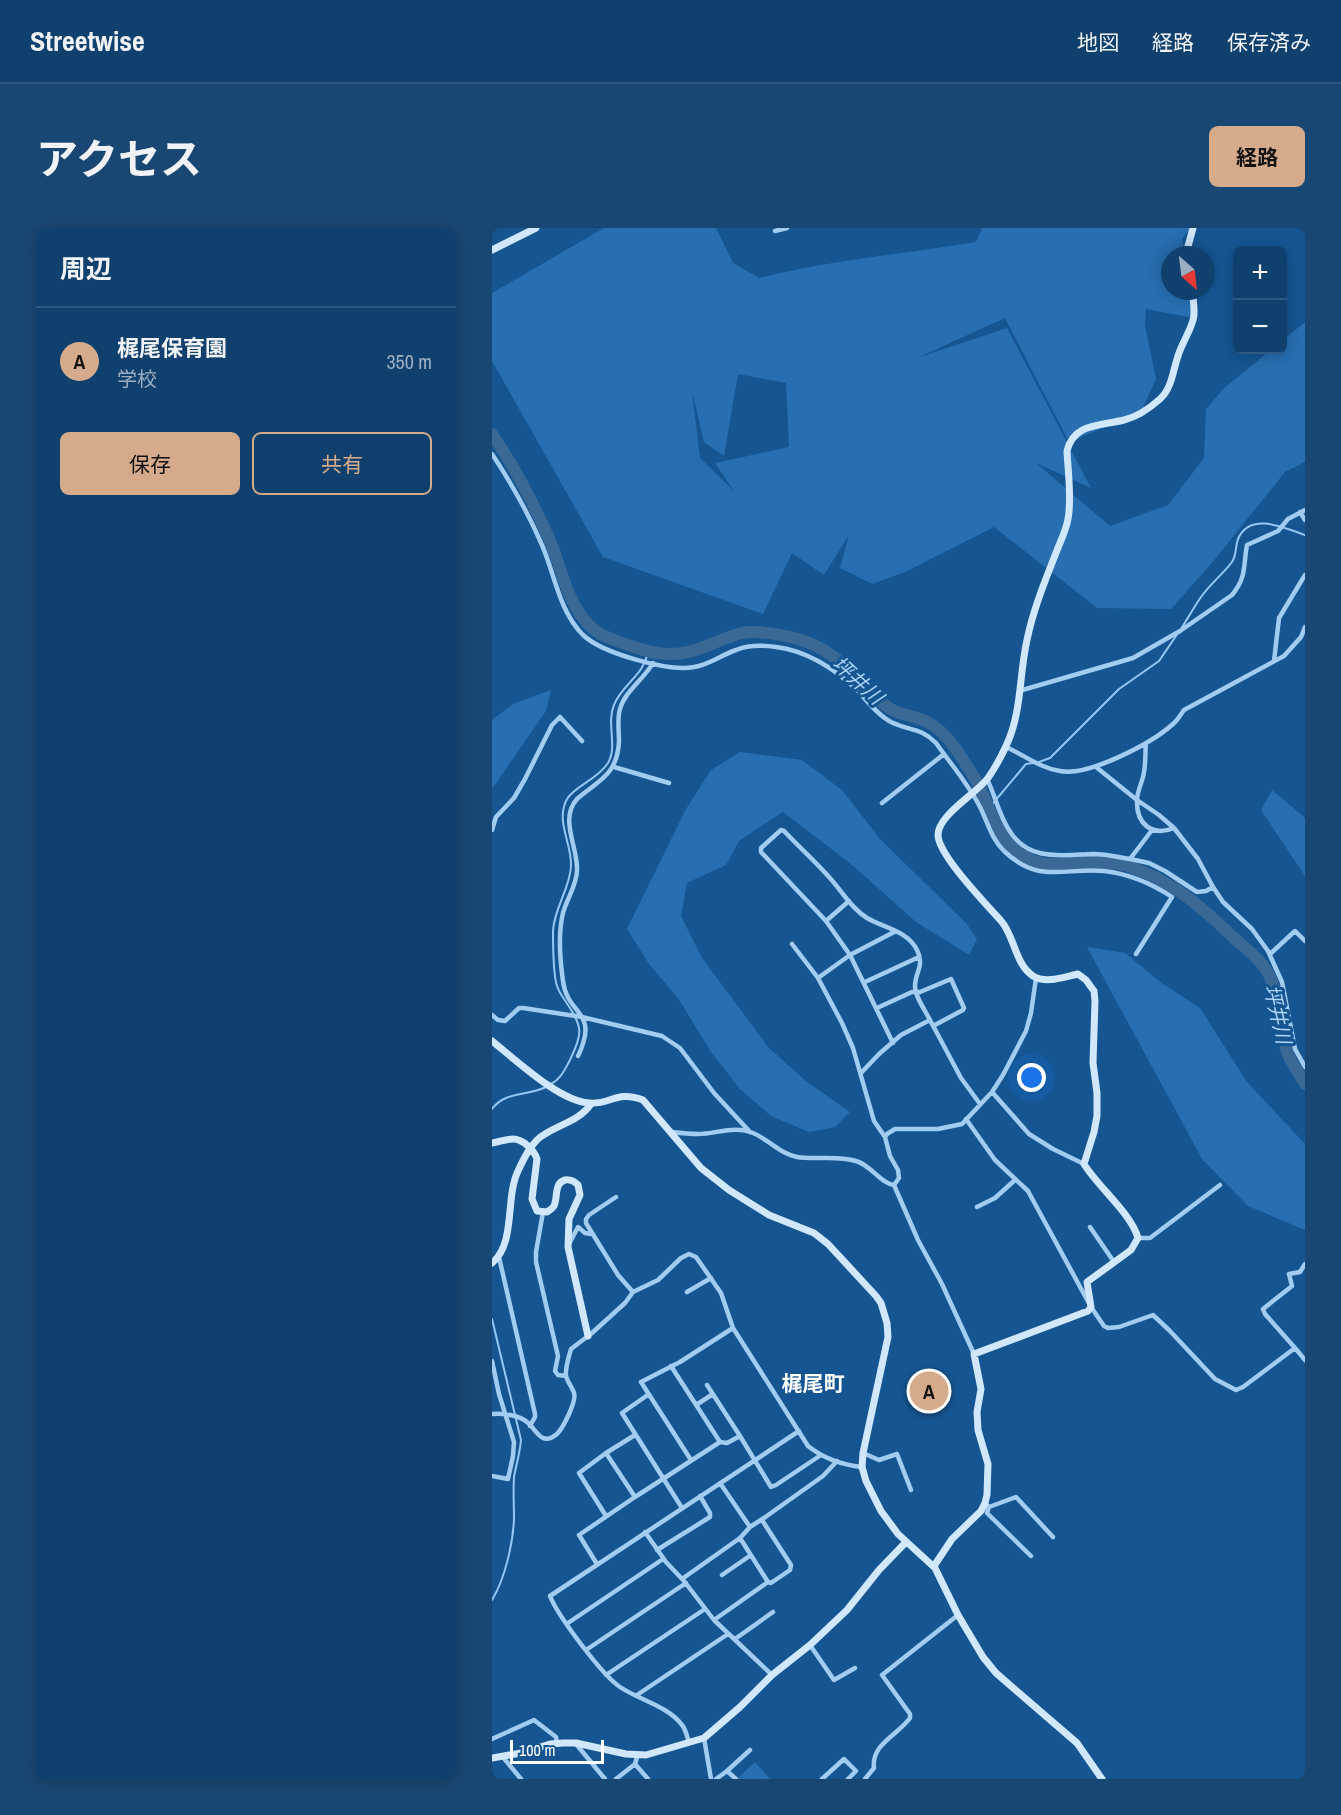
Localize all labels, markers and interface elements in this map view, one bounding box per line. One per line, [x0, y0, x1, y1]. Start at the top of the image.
text: Streetwise [30, 22, 145, 60]
text: 地図 [1077, 28, 1119, 57]
text: 経路 [1152, 28, 1194, 57]
text: 保存済み [1227, 28, 1311, 57]
button: 経路 [1209, 126, 1305, 187]
text: アクセス [36, 131, 202, 187]
north arrow [1161, 246, 1215, 300]
map controls [1233, 246, 1287, 354]
button: + [1233, 246, 1287, 300]
text: 周辺 [60, 251, 112, 286]
button: − [1233, 300, 1287, 354]
text: 梶尾保育園 [117, 333, 227, 363]
text: A [74, 348, 85, 375]
text: 350 m [386, 348, 432, 375]
text: 学校 [117, 365, 157, 392]
button: 保存 [60, 432, 240, 495]
button: 共有 [252, 432, 432, 495]
water label: 坪井川 [827, 650, 891, 711]
water label: 坪井川 [1258, 982, 1298, 1048]
your location [1017, 1063, 1046, 1092]
pin: A [910, 1368, 948, 1414]
district label: 梶尾町 [782, 1369, 845, 1398]
scale bar [510, 1737, 604, 1764]
text: 100 m [519, 1739, 555, 1761]

